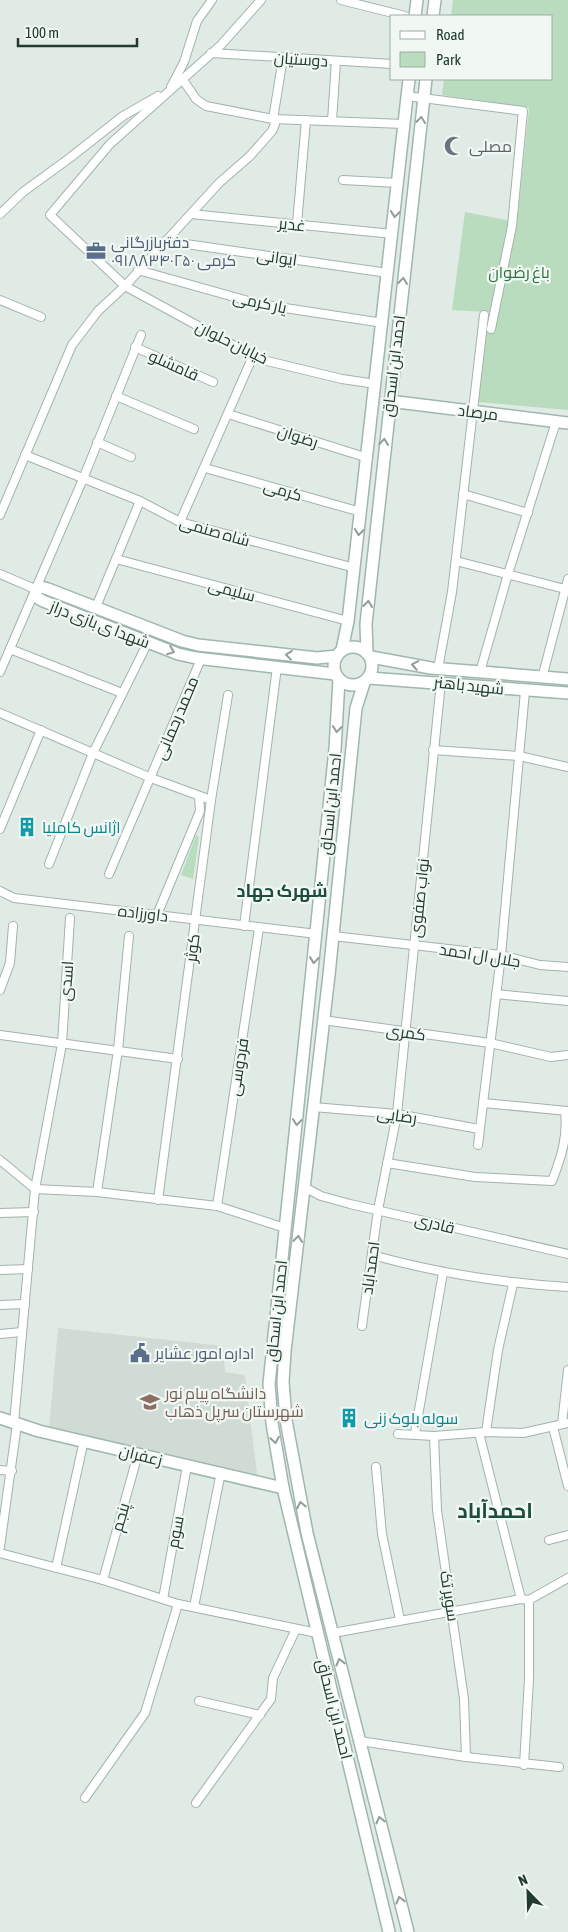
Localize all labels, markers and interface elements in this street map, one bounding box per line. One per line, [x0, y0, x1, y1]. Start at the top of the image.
scale bar [18, 15, 136, 47]
legend [390, 15, 553, 80]
text: 100 m [25, 24, 59, 41]
text: Road [436, 26, 465, 43]
street label: دوستیان [273, 48, 329, 72]
text: Park [436, 51, 461, 68]
one-way arrow [415, 115, 426, 123]
mosque icon: مصلی [443, 135, 465, 157]
place label: مصلی [469, 137, 512, 157]
one-way arrow [390, 211, 401, 219]
street label: غدیر [276, 214, 306, 235]
place label: دفتربازرگانی کرمی ۰۹۱۸۸۳۴۰۲۵۰ [111, 233, 236, 271]
office icon: دفتربازرگانی کرمی ۰۹۱۸۸۳۴۰۲۵۰ [85, 240, 107, 262]
street label: ایوانی [255, 245, 298, 271]
park label: باغ رضوان [488, 263, 550, 284]
one-way arrow [397, 277, 408, 285]
street label: یار کرمی [231, 288, 289, 319]
street label: احمد ابن اسحاق [378, 314, 410, 418]
street label: خیابان حلوان [192, 317, 271, 369]
street label: قامشلو [146, 346, 202, 385]
street label: مرصاد [457, 401, 499, 424]
street label: رضوان [275, 421, 321, 453]
one-way arrow [378, 438, 389, 446]
street label: کرمی [261, 476, 304, 506]
street label: شاه صنمی [177, 512, 252, 552]
one-way arrow [354, 529, 365, 537]
street label: سلیمی [206, 575, 257, 607]
street label: شهدا ی بازی دراز [46, 596, 153, 653]
one-way arrow [362, 600, 373, 608]
one-way arrow [166, 645, 175, 655]
one-way arrow [284, 650, 292, 661]
one-way arrow [411, 661, 419, 671]
street label: شهید باهنر [432, 672, 505, 700]
street label: محمد رحمانی [150, 674, 203, 763]
one-way arrow [332, 725, 343, 733]
street label: احمد ابن اسحاق [316, 752, 346, 856]
building icon: اژانس کاملیا [16, 816, 38, 838]
place label: اژانس کاملیا [42, 818, 121, 838]
street label: نواب صفوی [406, 857, 434, 939]
district label: شهرک جهاد [236, 880, 328, 902]
street label: داورزاده [117, 901, 169, 926]
street label: کوثر [181, 933, 204, 964]
street label: جلال ال احمد [438, 940, 522, 972]
one-way arrow [309, 957, 320, 965]
street label: اسدی [56, 960, 78, 1002]
street label: کمری [385, 1020, 427, 1046]
street label: فردوسی [225, 1037, 253, 1098]
street label: رضایی [375, 1103, 418, 1129]
one-way arrow [292, 1118, 303, 1126]
street label: قادری [413, 1209, 457, 1239]
one-way arrow [292, 1235, 303, 1243]
street label: احمداباد [357, 1240, 384, 1296]
street label: احمد ابن اسحاق [262, 1259, 292, 1363]
public building icon: اداره امور عشایر [129, 1342, 151, 1364]
place label: اداره امور عشایر [154, 1344, 254, 1363]
place label: دانشگاه پیام نور شهرستان سرپل ذهاب [164, 1384, 304, 1423]
school or university icon: دانشگاه پیام نور شهرستان سرپل ذهاب [139, 1391, 161, 1413]
building icon: سوله بلوک زنی [338, 1407, 360, 1429]
place label: سوله بلوک زنی [364, 1409, 458, 1429]
one-way arrow [269, 1436, 279, 1444]
street label: زعفران [117, 1441, 164, 1471]
district label: احمدآباد [457, 1498, 533, 1523]
street label: پنجم [107, 1500, 136, 1534]
one-way arrow [296, 1500, 307, 1509]
street label: سوم [163, 1514, 190, 1550]
street label: سوپر تک [434, 1569, 463, 1623]
street label: احمد ابن اسحاق [312, 1657, 356, 1761]
one-way arrow [335, 1658, 346, 1667]
one-way arrow [375, 1815, 386, 1824]
north arrow [503, 1867, 553, 1917]
text: N [516, 1871, 530, 1889]
one-way arrow [395, 1895, 406, 1904]

